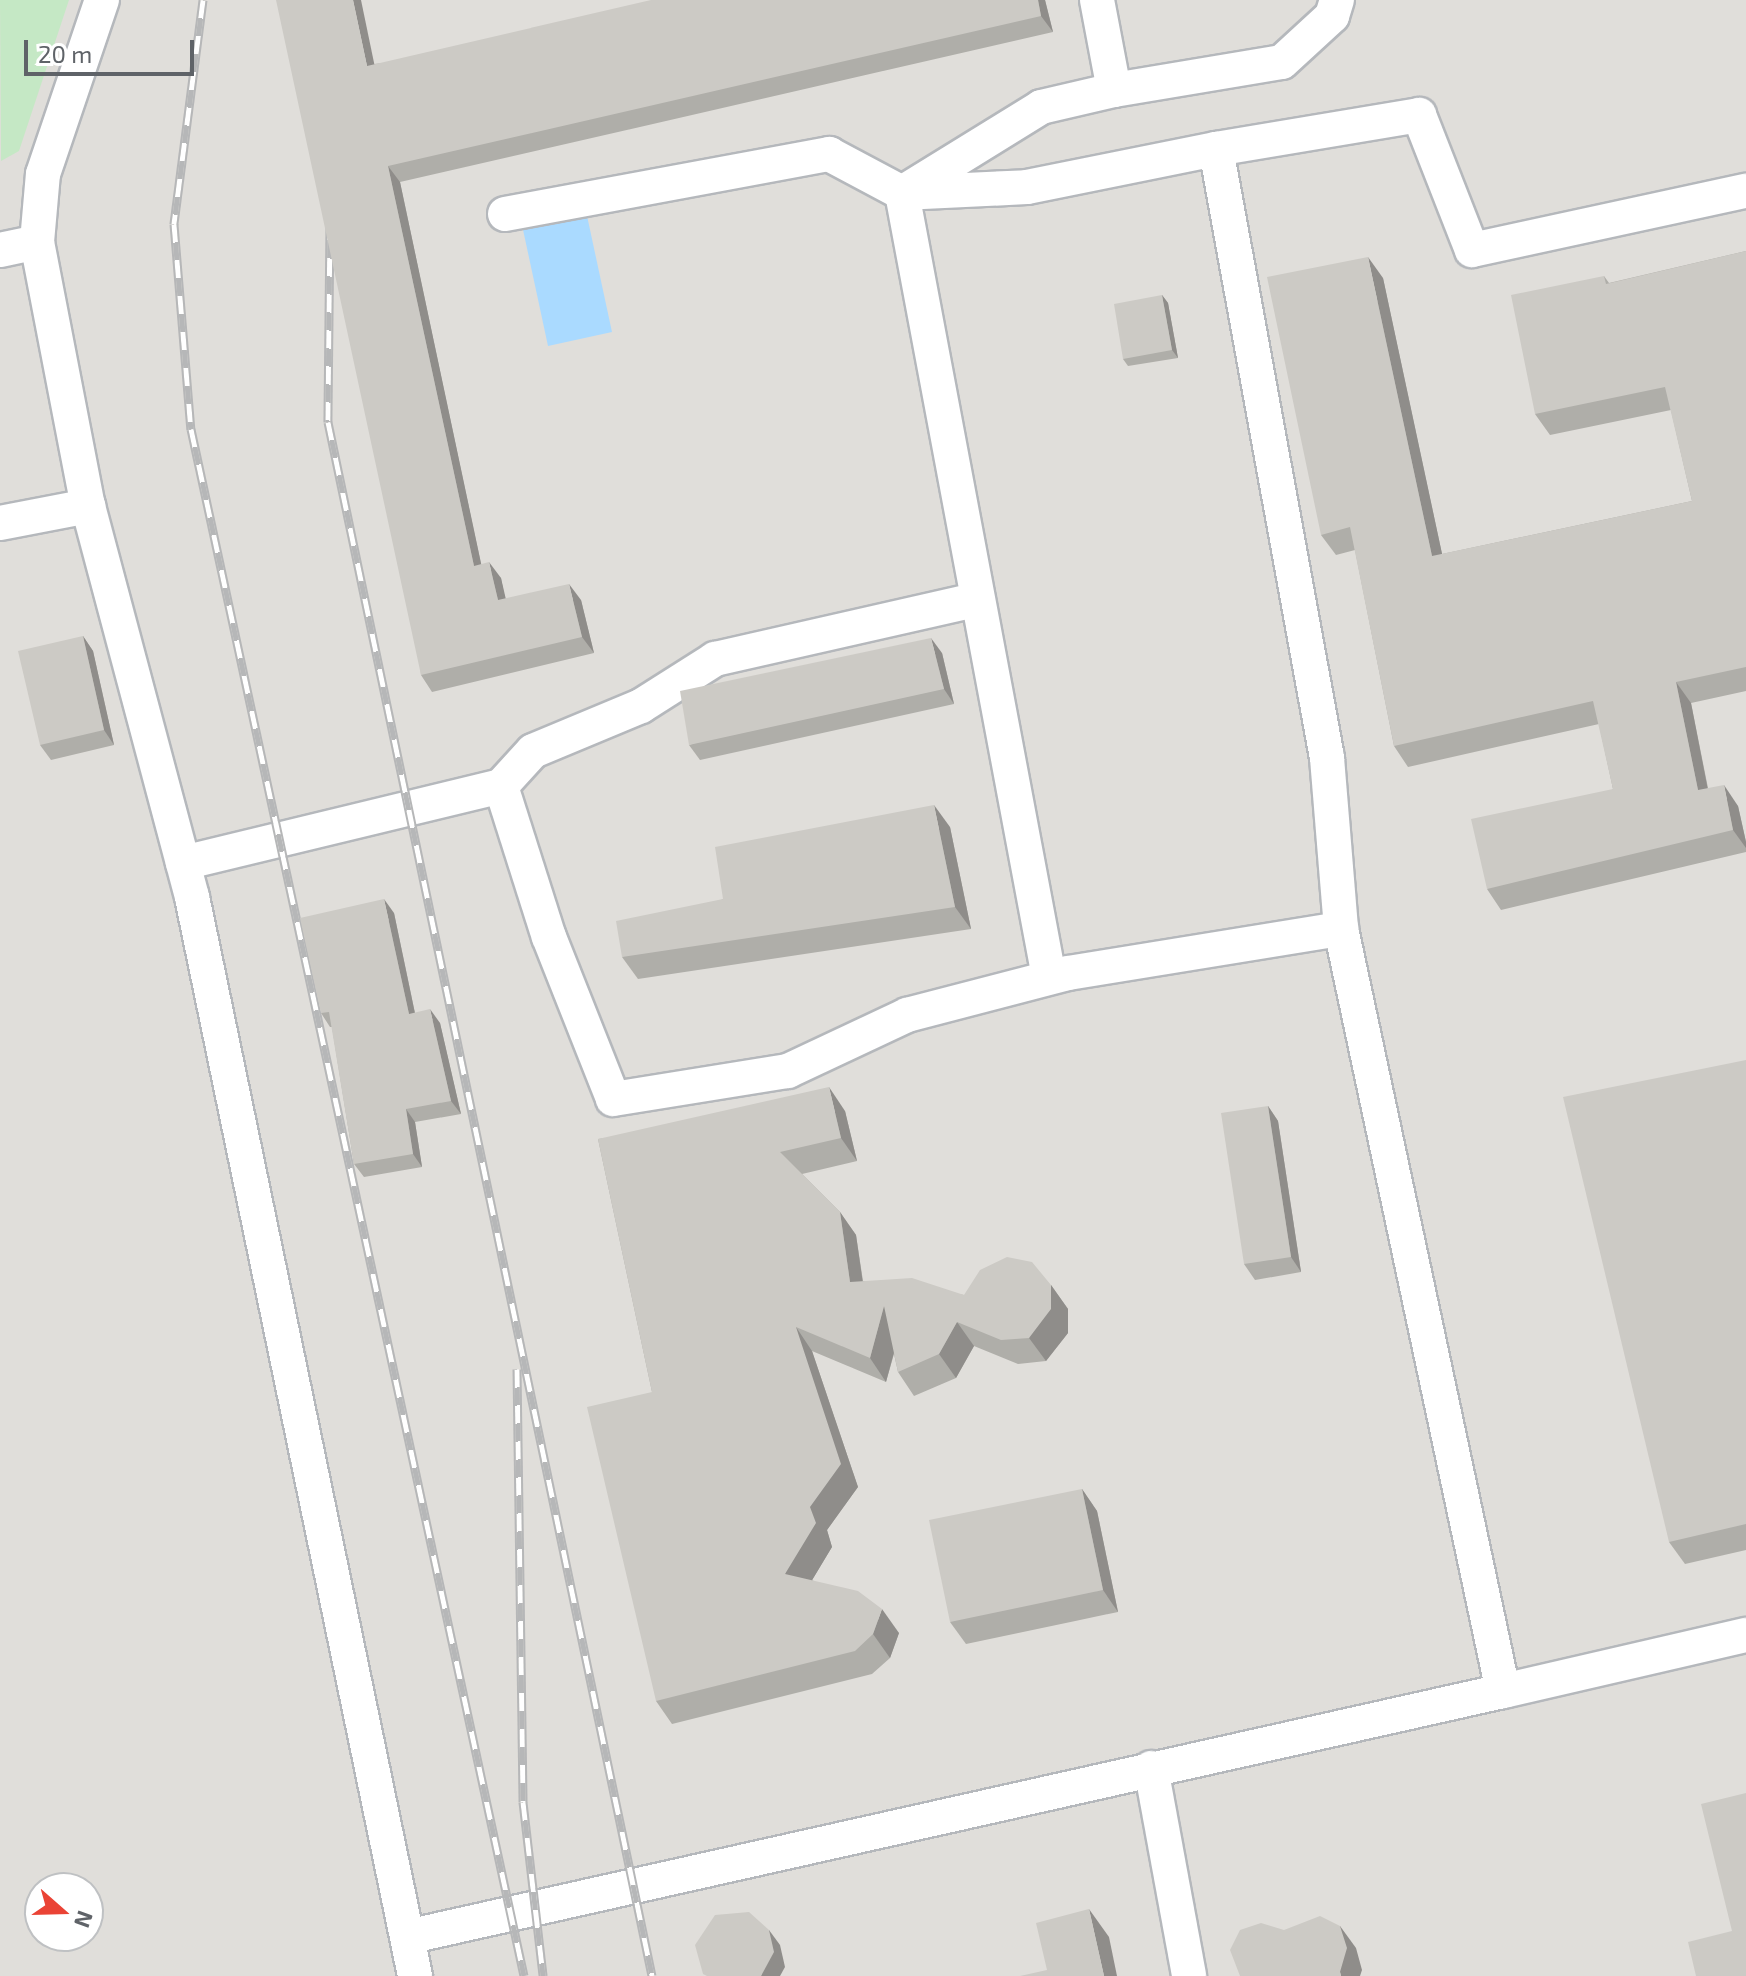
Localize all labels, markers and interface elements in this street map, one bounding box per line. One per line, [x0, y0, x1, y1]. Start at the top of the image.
scale bar [28, 24, 198, 74]
text: 20 m [38, 39, 92, 68]
north arrow [24, 1872, 104, 1952]
text: N [70, 1908, 100, 1931]

